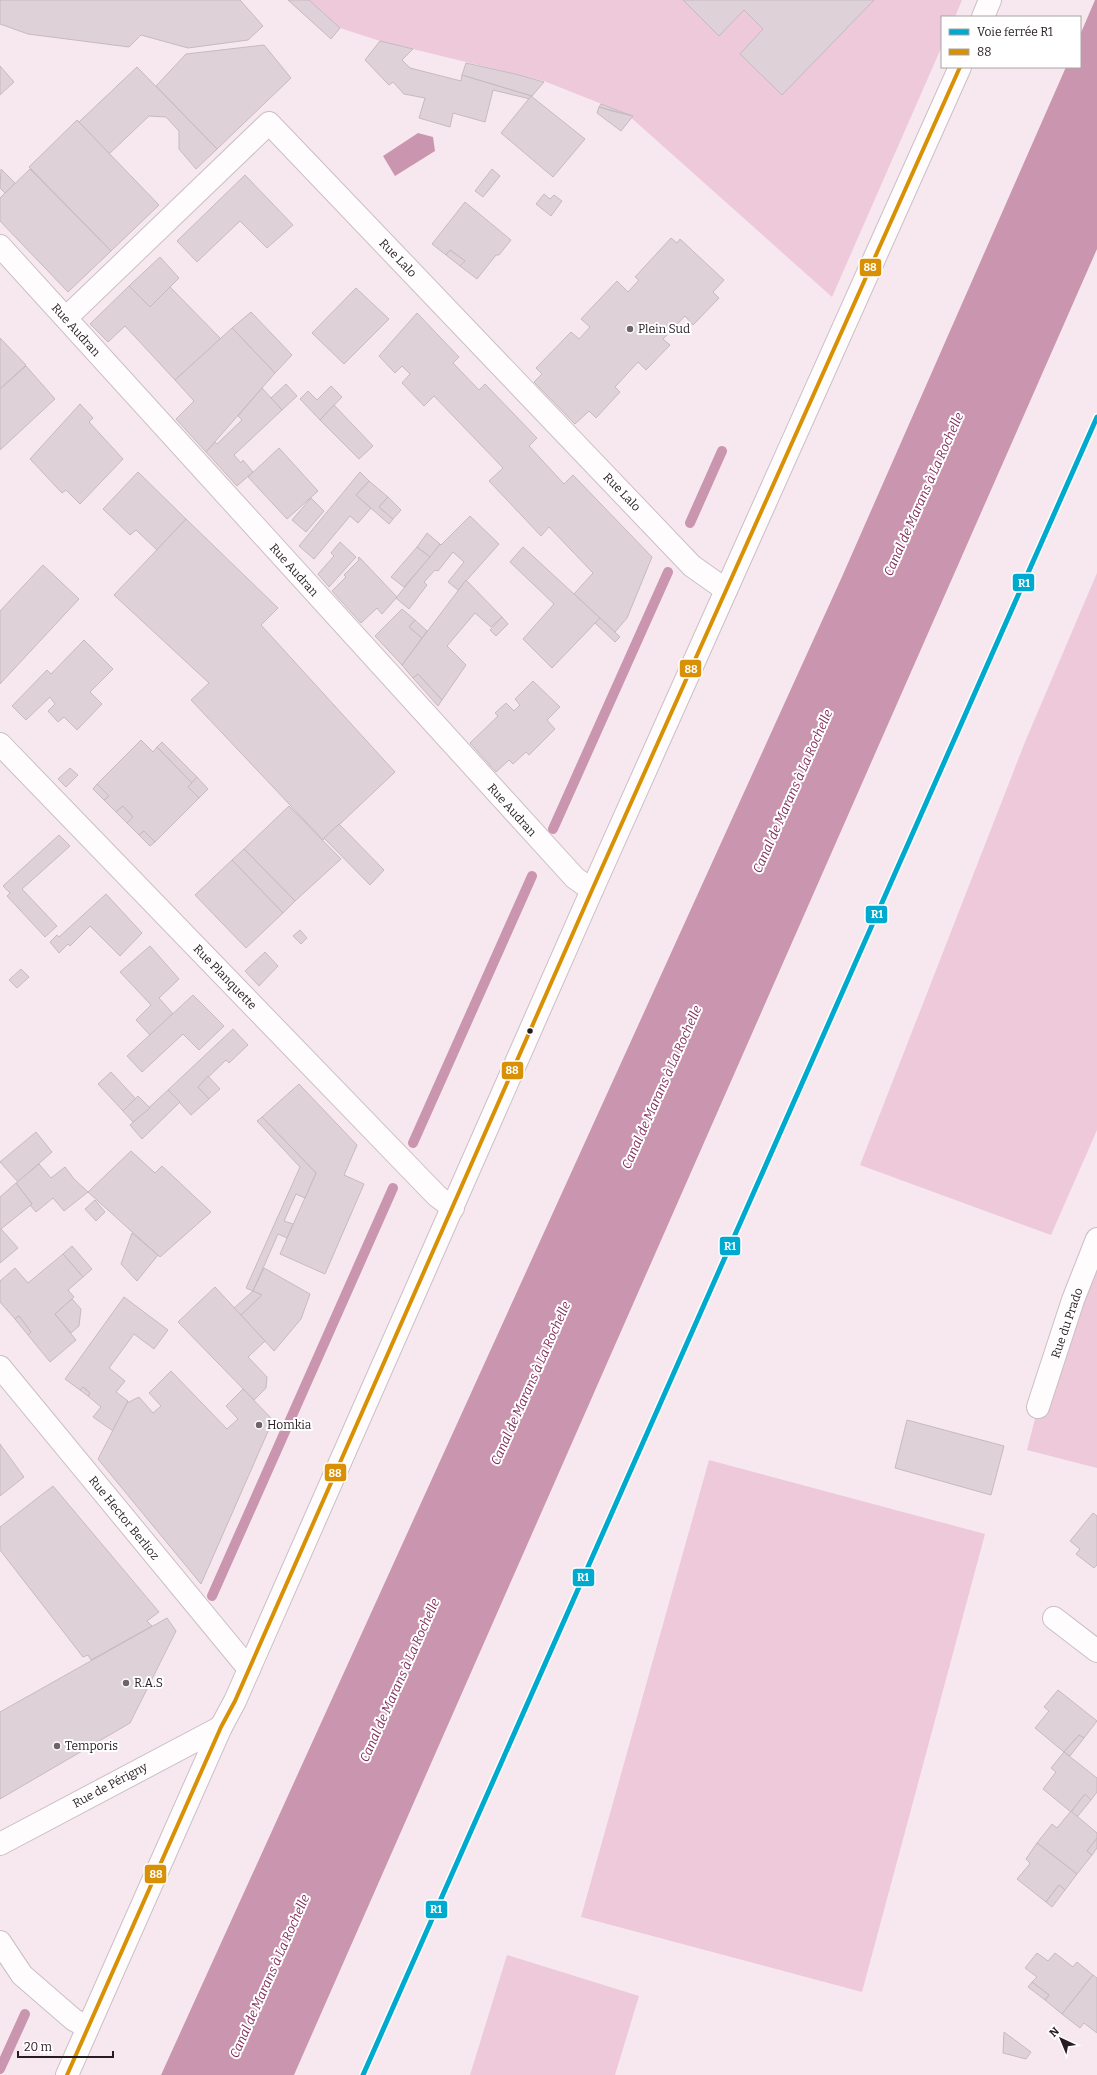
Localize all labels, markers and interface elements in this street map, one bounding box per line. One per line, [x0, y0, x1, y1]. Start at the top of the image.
legend [941, 16, 1081, 68]
text: Voie ferrée R1 [977, 25, 1053, 39]
text: 88 [977, 45, 991, 59]
street label: Rue Lalo [376, 236, 420, 280]
line badge: 88 [859, 258, 882, 277]
text: 88 [863, 261, 877, 274]
street label: Rue Audran [49, 301, 104, 359]
place label: Plein Sud [638, 322, 690, 336]
marker: Plein Sud [625, 324, 635, 334]
water label: Canal de Marans à La Rochelle [881, 410, 967, 578]
street label: Rue Lalo [600, 470, 644, 514]
street label: Rue Audran [267, 541, 322, 599]
line badge: R1 [1012, 573, 1035, 592]
text: R1 [1018, 577, 1030, 590]
line badge: 88 [679, 659, 702, 678]
text: 88 [684, 663, 698, 676]
water label: Canal de Marans à La Rochelle [750, 707, 836, 875]
street label: Rue Audran [485, 781, 540, 839]
line badge: R1 [865, 905, 888, 924]
text: R1 [871, 908, 883, 921]
street label: Rue Planquette [191, 942, 259, 1012]
water label: Canal de Marans à La Rochelle [619, 1003, 705, 1171]
unlabelled marker [525, 1026, 535, 1036]
line badge: 88 [501, 1061, 524, 1080]
text: 88 [505, 1064, 519, 1077]
line badge: R1 [719, 1236, 741, 1256]
text: R1 [724, 1240, 736, 1253]
street label: Rue du Prado [1048, 1286, 1086, 1360]
water label: Canal de Marans à La Rochelle [488, 1299, 574, 1467]
place label: Homkia [267, 1418, 312, 1432]
marker: Homkia [254, 1420, 264, 1430]
line badge: 88 [324, 1463, 347, 1482]
text: 88 [328, 1467, 342, 1480]
street label: Rue Hector Berlioz [86, 1473, 162, 1563]
line badge: R1 [572, 1568, 595, 1587]
text: R1 [577, 1571, 589, 1584]
water label: Canal de Marans à La Rochelle [357, 1596, 443, 1764]
place label: R.A.S [134, 1676, 163, 1690]
marker: R.A.S [121, 1678, 131, 1688]
place label: Temporis [65, 1739, 118, 1753]
marker: Temporis [52, 1741, 62, 1751]
street label: Rue de Périgny [70, 1759, 150, 1811]
line badge: 88 [144, 1864, 167, 1884]
text: 88 [149, 1868, 163, 1881]
water label: Canal de Marans à La Rochelle [227, 1892, 313, 2060]
line badge: R1 [425, 1900, 448, 1919]
text: R1 [430, 1903, 442, 1916]
north arrow [1041, 2019, 1081, 2059]
text: N [1047, 2024, 1062, 2040]
scale bar [18, 2033, 113, 2059]
text: 20 m [24, 2040, 53, 2054]

